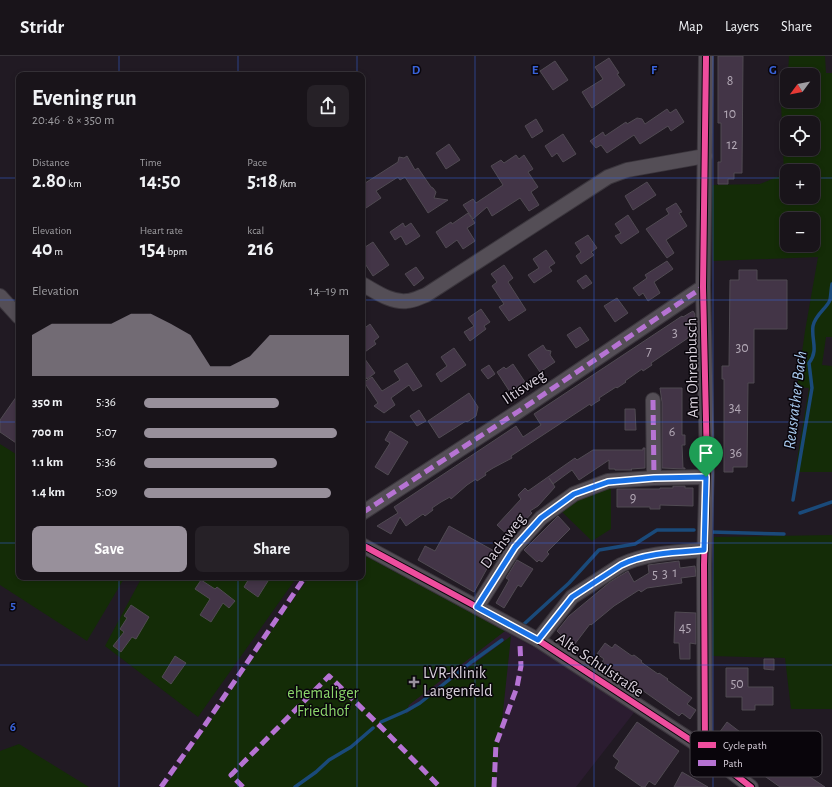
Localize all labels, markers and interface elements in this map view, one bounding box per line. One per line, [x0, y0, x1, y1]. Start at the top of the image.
text: Stridr [20, 18, 64, 37]
text: Map [678, 20, 703, 34]
text: Layers [725, 20, 759, 34]
text: Share [781, 20, 812, 34]
text: D [412, 64, 421, 77]
text: E [532, 64, 539, 77]
text: F [651, 64, 658, 77]
text: G [769, 64, 777, 77]
north arrow [780, 68, 820, 108]
map controls [780, 68, 820, 252]
house number: 8 [727, 74, 733, 88]
button: share [307, 85, 349, 127]
text: Evening run [32, 87, 137, 109]
house number: 10 [724, 107, 736, 121]
text: 20:46 · 8 × 350 m [32, 114, 114, 127]
button: locate [780, 116, 820, 156]
house number: 12 [726, 138, 738, 152]
text: Distance [32, 157, 69, 168]
text: Time [140, 157, 162, 168]
text: Pace [247, 157, 267, 168]
button: + [780, 164, 820, 204]
text: 2.80 [32, 171, 66, 191]
text: 14:50 [140, 171, 181, 191]
text: 5:18 [247, 171, 278, 191]
text: km [66, 178, 82, 189]
text: /km [278, 178, 296, 189]
button: − [780, 212, 820, 252]
text: Elevation [32, 225, 72, 236]
text: Heart rate [140, 225, 183, 236]
text: kcal [247, 225, 264, 236]
text: 40 [32, 239, 52, 259]
text: 154 [140, 239, 166, 259]
text: 216 [247, 239, 274, 259]
text: m [52, 246, 63, 257]
text: bpm [166, 246, 187, 257]
text: Elevation [32, 285, 79, 298]
text: 14–19 m [309, 285, 349, 298]
street label: Am Ohrenbusch [683, 318, 701, 418]
house number: 3 [672, 326, 678, 340]
house number: 30 [735, 341, 749, 355]
house number: 7 [646, 344, 652, 358]
water label: Reusrather Bach [781, 350, 809, 450]
street label: Iltisweg [499, 367, 549, 407]
text: 350 m [32, 396, 62, 409]
text: 5:36 [96, 396, 116, 409]
house number: 34 [729, 401, 742, 415]
house number: 6 [669, 425, 675, 439]
text: 700 m [32, 426, 64, 439]
text: 5:07 [96, 426, 117, 439]
pin [689, 436, 723, 477]
icon: arrive [695, 442, 717, 464]
house number: 36 [730, 446, 742, 460]
text: 1.1 km [32, 456, 63, 469]
text: 5:36 [96, 456, 116, 469]
text: 1.4 km [32, 486, 65, 499]
text: 5:09 [96, 486, 117, 499]
house number: 9 [630, 491, 636, 505]
street label: Dachsweg [477, 511, 529, 571]
button: Save [32, 526, 187, 572]
button: Share [195, 526, 349, 572]
house number: 1 [673, 566, 677, 580]
house number: 3 [662, 567, 668, 581]
house number: 5 [652, 568, 658, 582]
text: 5 [10, 599, 16, 612]
house number: 45 [679, 621, 691, 635]
street label: Alte Schulstraße [553, 630, 647, 700]
place label: LVR-Klinik Langenfeld [423, 665, 493, 699]
marker: LVR-Klinik Langenfeld [408, 676, 420, 688]
house number: 50 [730, 677, 744, 691]
park label: ehemaliger Friedhof [287, 685, 360, 719]
text: 6 [10, 721, 16, 734]
legend [690, 731, 822, 777]
text: Cycle path [723, 740, 767, 751]
text: Path [723, 758, 743, 769]

